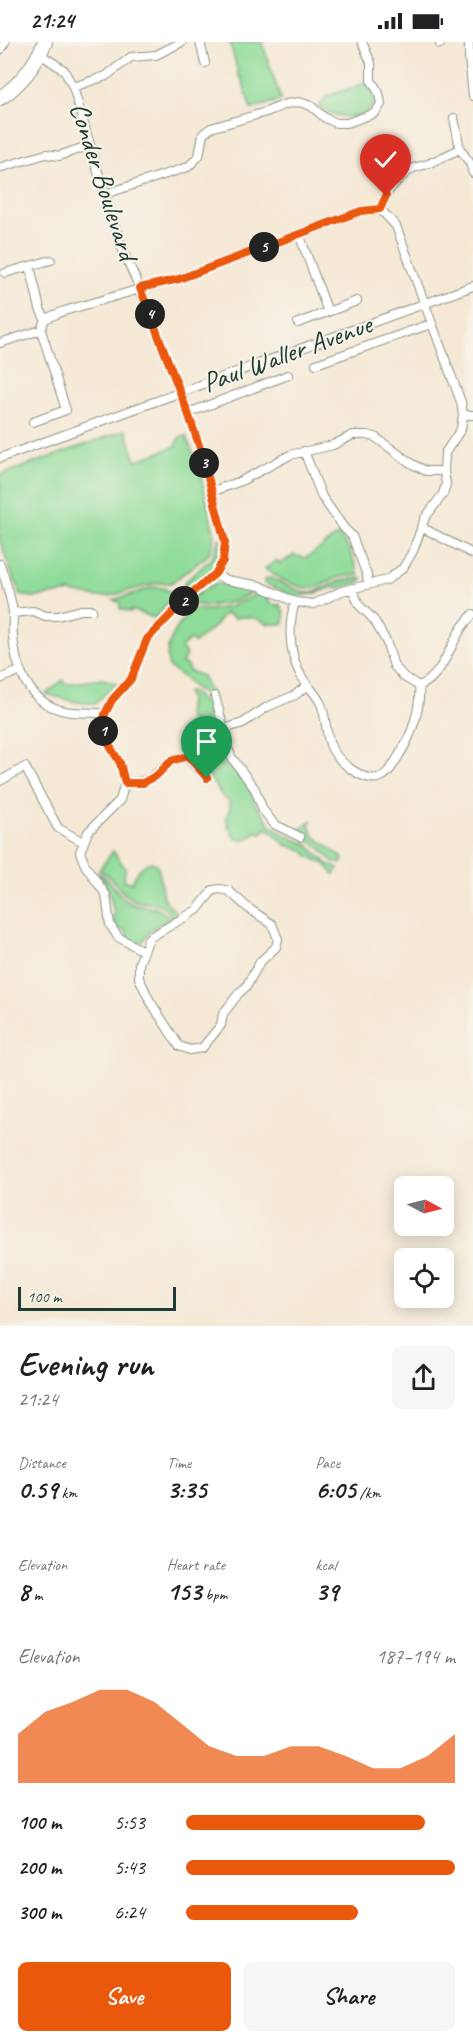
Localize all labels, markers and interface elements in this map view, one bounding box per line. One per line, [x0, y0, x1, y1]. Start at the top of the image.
text: 21:24 [30, 7, 74, 35]
street label: Conder Boulevard [62, 98, 147, 268]
pin [360, 134, 411, 196]
icon: check [369, 143, 402, 176]
pin: 5 [249, 232, 279, 262]
text: 5 [261, 237, 267, 257]
pin: 4 [135, 299, 165, 329]
text: 4 [146, 304, 154, 324]
street label: Paul Waller Avenue [198, 306, 378, 400]
pin: 3 [189, 448, 219, 478]
text: 3 [200, 453, 208, 473]
pin: 2 [169, 586, 199, 616]
text: 2 [180, 591, 188, 611]
pin: 1 [88, 716, 118, 746]
pin [181, 716, 232, 778]
text: 1 [99, 721, 107, 741]
icon: arrive [190, 725, 223, 758]
north arrow [394, 1176, 454, 1236]
map controls [394, 1176, 454, 1308]
button: locate [394, 1248, 454, 1308]
scale bar [18, 1284, 176, 1312]
text: 100 m [27, 1287, 61, 1307]
text: Evening run [18, 1343, 153, 1385]
button: share [392, 1346, 455, 1409]
text: 21:24 [18, 1387, 58, 1412]
text: Distance [18, 1453, 66, 1473]
text: Time [167, 1453, 191, 1473]
text: Pace [315, 1453, 340, 1473]
text: 0.59 [18, 1473, 58, 1506]
text: 3:35 [167, 1473, 207, 1506]
text: 6:05 [315, 1473, 356, 1506]
text: km [58, 1483, 77, 1503]
text: /km [356, 1483, 381, 1503]
text: Elevation [18, 1555, 67, 1575]
text: Heart rate [167, 1555, 225, 1575]
text: kcal [315, 1555, 336, 1575]
text: 8 [18, 1575, 30, 1608]
text: 153 [167, 1575, 201, 1608]
text: 39 [315, 1575, 338, 1608]
text: m [30, 1585, 43, 1605]
text: bpm [201, 1585, 227, 1605]
text: Elevation [18, 1644, 80, 1669]
text: 187–194 m [376, 1644, 455, 1669]
text: 100 m [18, 1810, 61, 1835]
text: 5:53 [114, 1810, 145, 1835]
text: 200 m [18, 1855, 61, 1880]
text: 5:43 [114, 1855, 145, 1880]
text: 300 m [18, 1900, 61, 1925]
text: 6:24 [114, 1900, 145, 1925]
button: Save [18, 1962, 231, 2031]
button: Share [243, 1962, 455, 2031]

